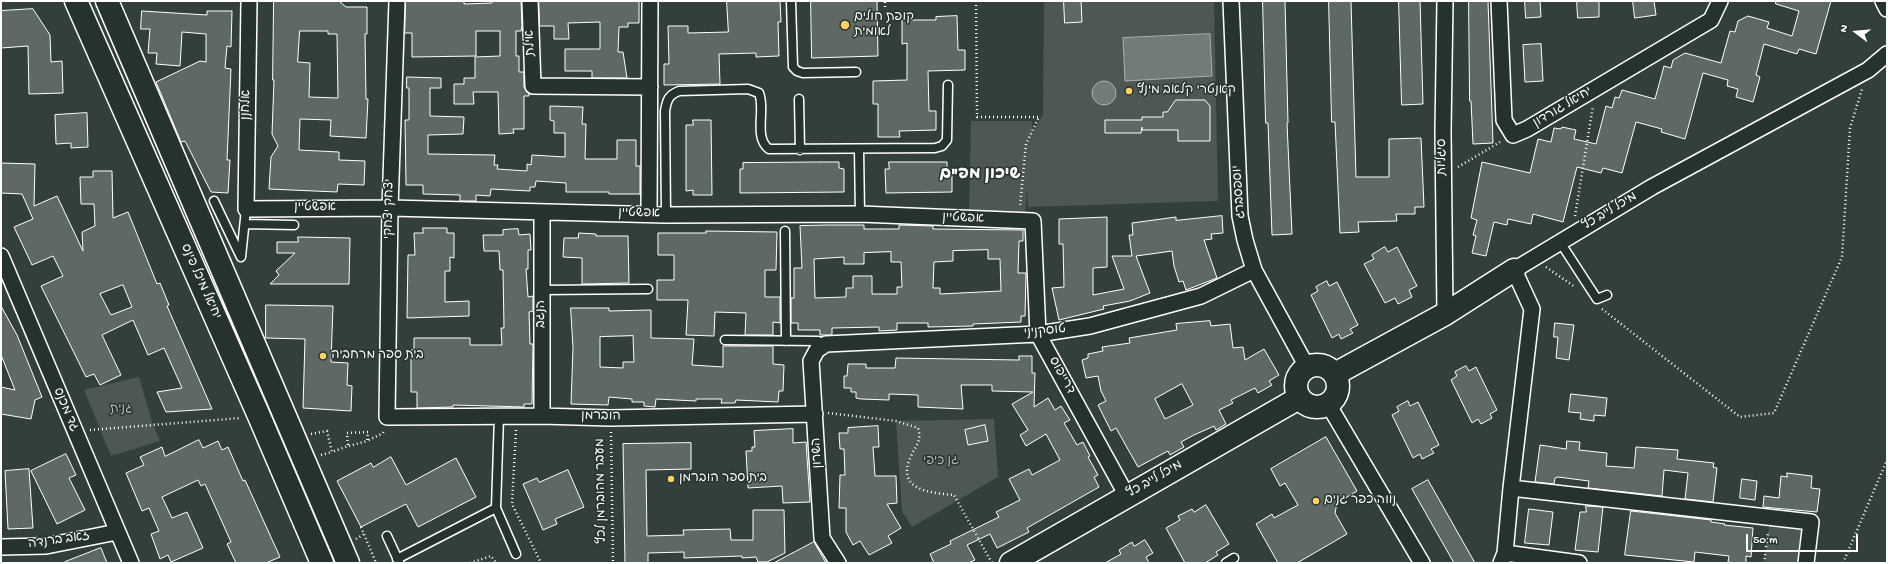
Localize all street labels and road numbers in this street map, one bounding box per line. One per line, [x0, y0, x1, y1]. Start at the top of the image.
street label: אילת [523, 30, 539, 56]
street label: יחיאל גורדון [1531, 84, 1595, 132]
street label: אלחנן [239, 90, 255, 120]
street label: סיגליות [1435, 139, 1451, 175]
street label: יוספסברג [1230, 165, 1250, 219]
street label: יצחק יצחקי [382, 179, 398, 239]
street label: מיכל לייב כץ [1580, 189, 1640, 235]
street label: אפשטיין [294, 200, 336, 216]
street label: אפשטיין [618, 206, 660, 222]
street label: אפשטיין [942, 210, 984, 228]
street label: יחיאל מיכל פינס [176, 242, 224, 322]
street label: הנגב [534, 300, 550, 328]
street label: טוסקניני [1023, 322, 1067, 342]
street label: דרייפוס [1044, 354, 1078, 398]
street label: גד מכנס [49, 386, 81, 434]
street label: הוברמן [581, 409, 621, 425]
street label: השרון [809, 437, 827, 469]
street label: מעבר מהוברמן לכץ [593, 438, 611, 544]
street label: מיכל לייב כץ [1124, 458, 1186, 502]
street label: זאב ברנדה [27, 529, 91, 553]

